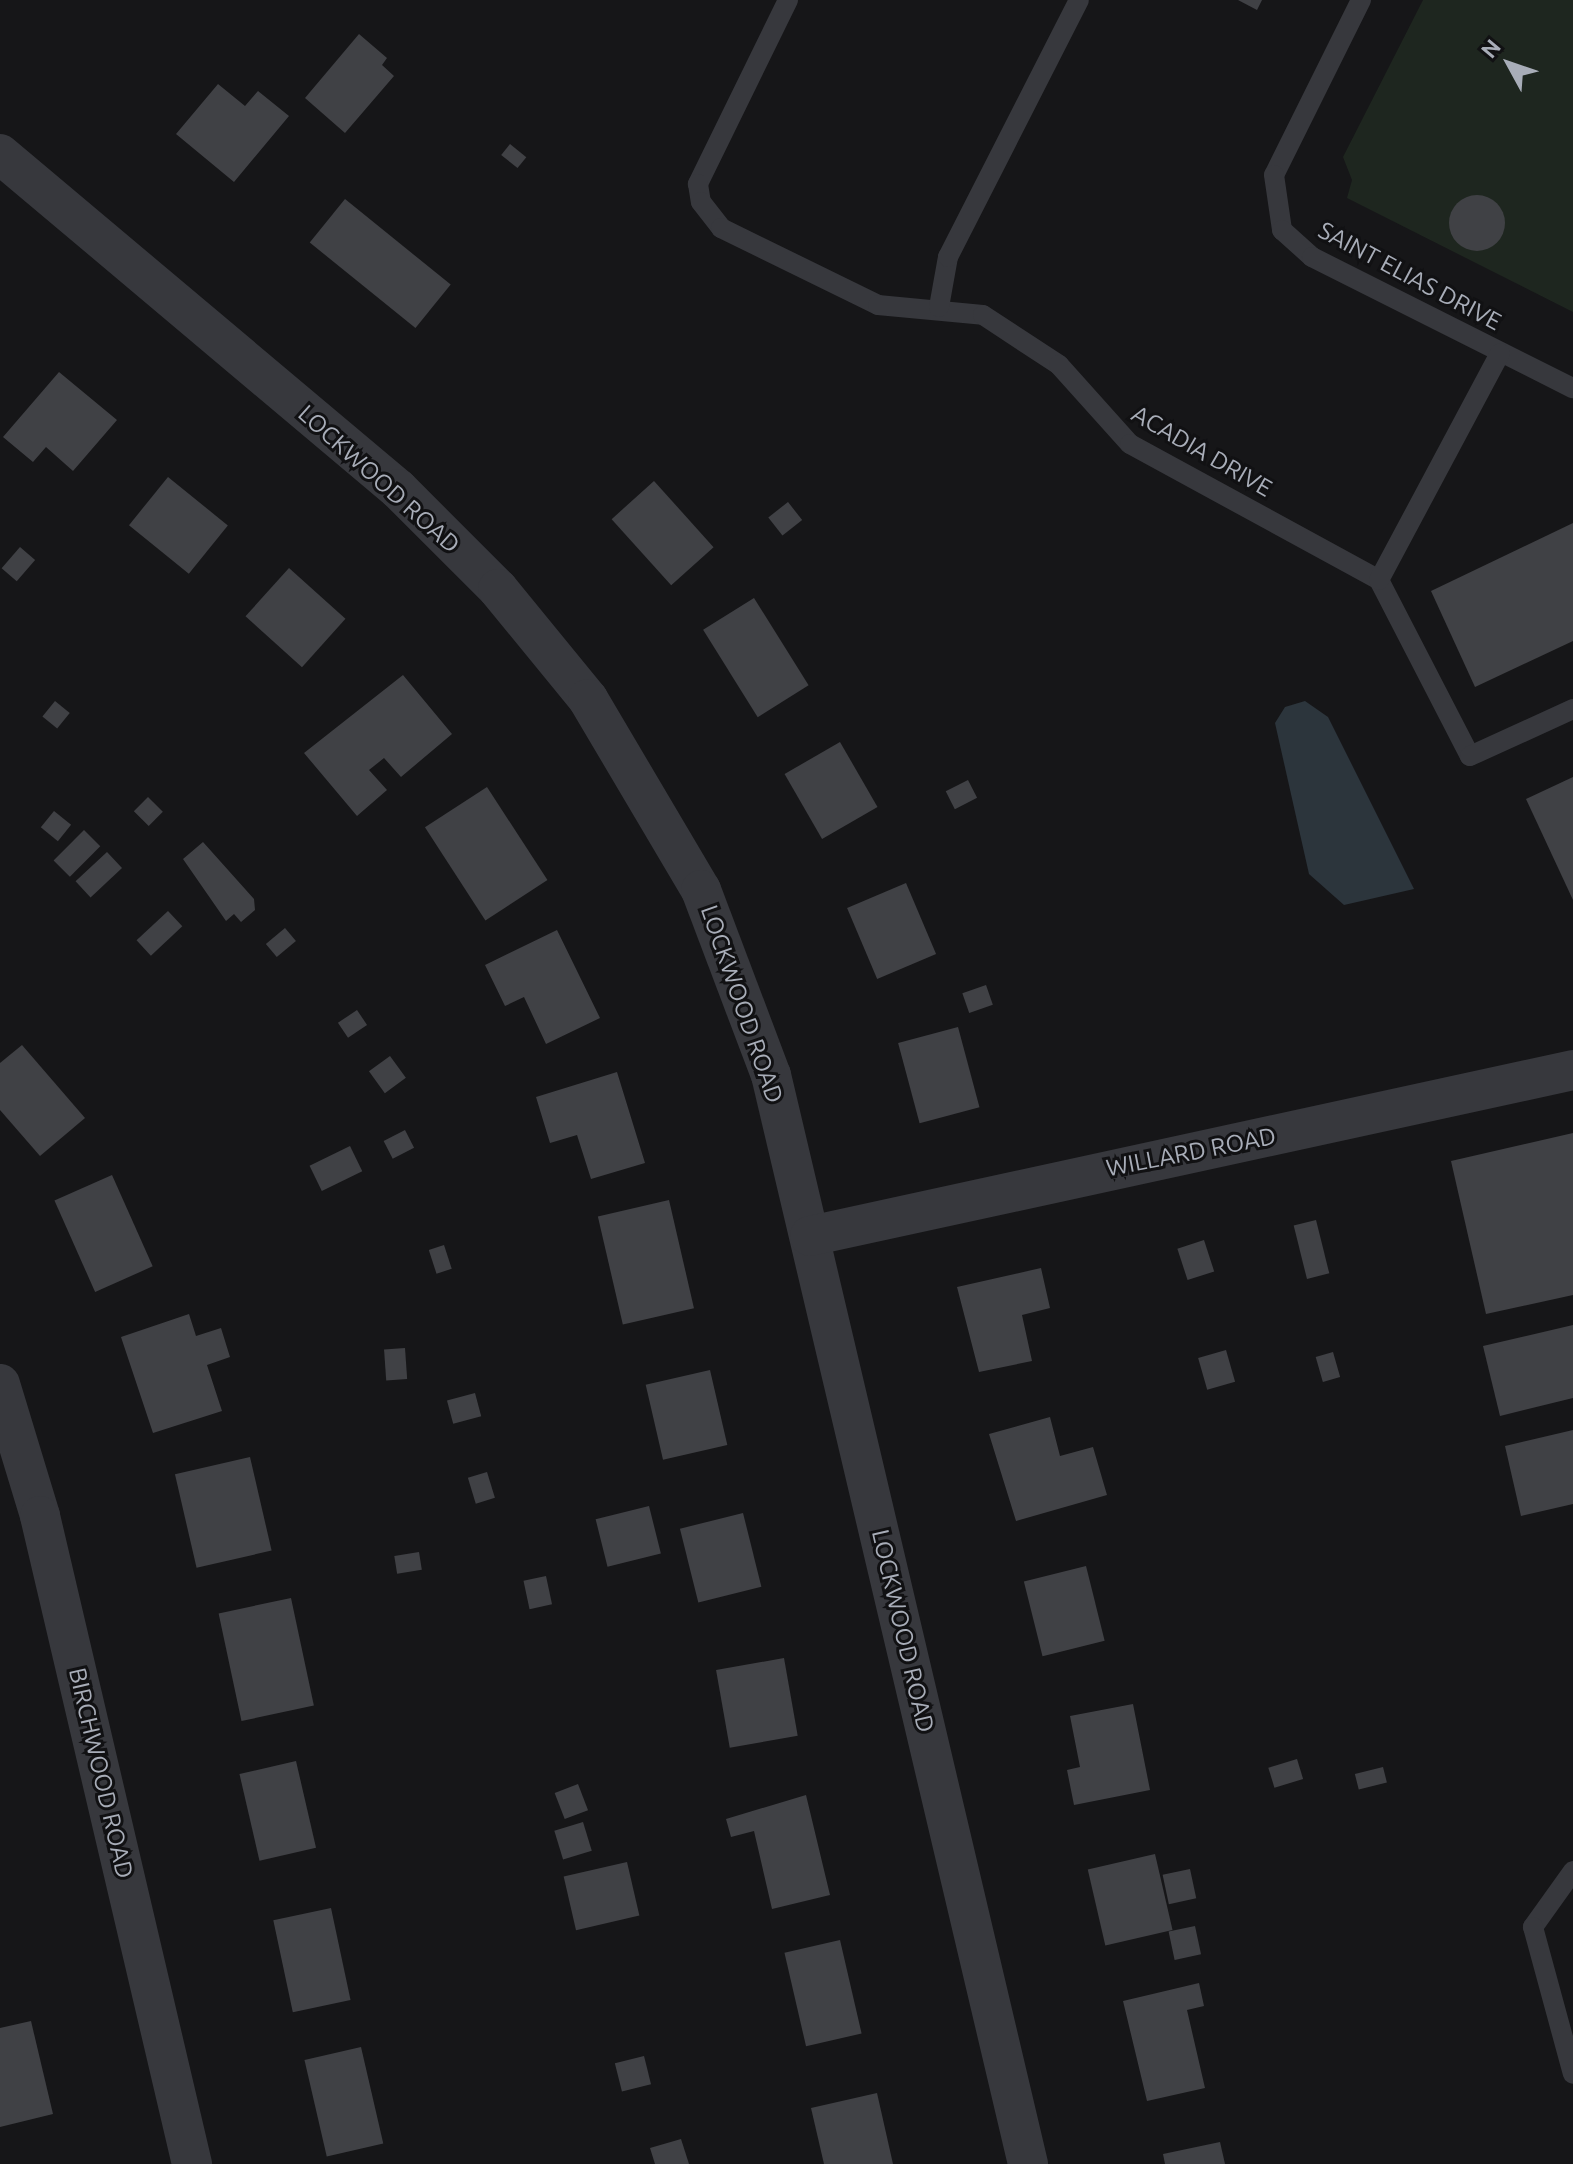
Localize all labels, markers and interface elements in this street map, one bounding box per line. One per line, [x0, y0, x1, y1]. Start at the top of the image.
north arrow [1469, 24, 1549, 104]
text: N [1475, 34, 1505, 63]
street label: SAINT ELIAS DRIVE [1314, 216, 1506, 336]
street label: LOCKWOOD ROAD [292, 399, 466, 559]
street label: ACADIA DRIVE [1127, 399, 1277, 503]
street label: LOCKWOOD ROAD [695, 901, 789, 1107]
street label: WILLARD ROAD [1104, 1121, 1278, 1183]
street label: LOCKWOOD ROAD [866, 1527, 940, 1735]
street label: BIRCHWOOD ROAD [63, 1665, 139, 1881]

